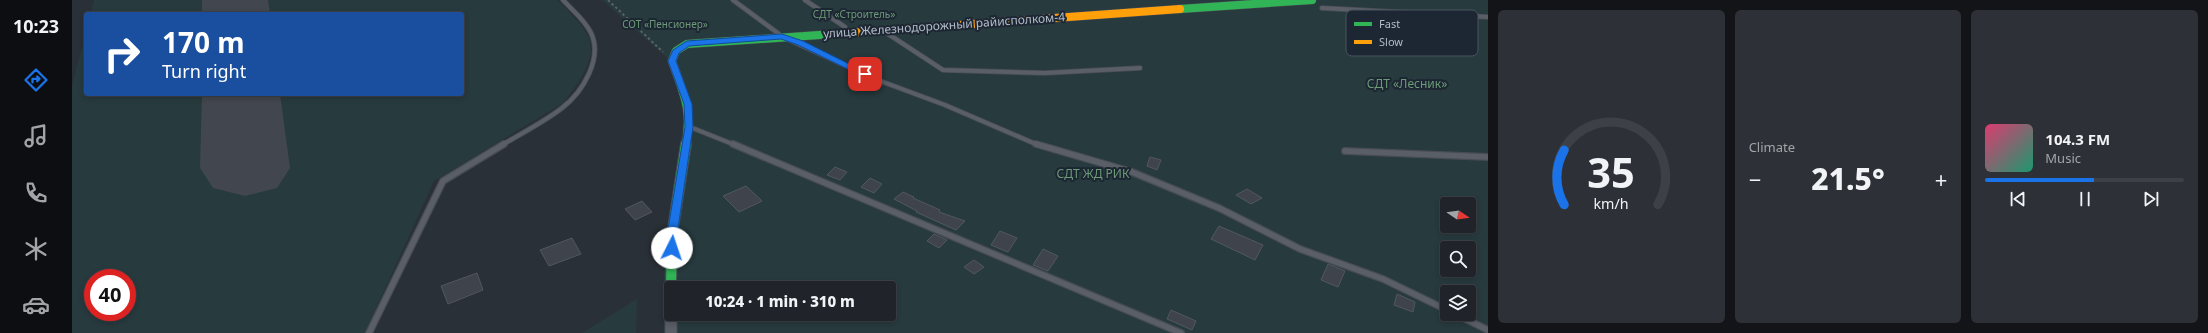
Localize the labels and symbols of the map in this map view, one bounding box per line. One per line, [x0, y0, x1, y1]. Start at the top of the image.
park label: СДТ «Строитель» [813, 7, 895, 21]
street label: улица Железнодорожный райисполком-4 [822, 8, 1066, 42]
legend [1346, 10, 1478, 56]
text: Fast [1379, 16, 1400, 31]
park label: СОТ «Пенсионер» [622, 17, 708, 31]
text: Slow [1379, 34, 1403, 49]
pin [848, 57, 882, 91]
park label: СДТ «Лесник» [1367, 75, 1447, 92]
park label: СДТ ЖД РИК [1057, 165, 1130, 182]
north arrow [1440, 197, 1476, 233]
position arrow [651, 227, 693, 269]
speed limit sign: 40 [84, 269, 136, 321]

